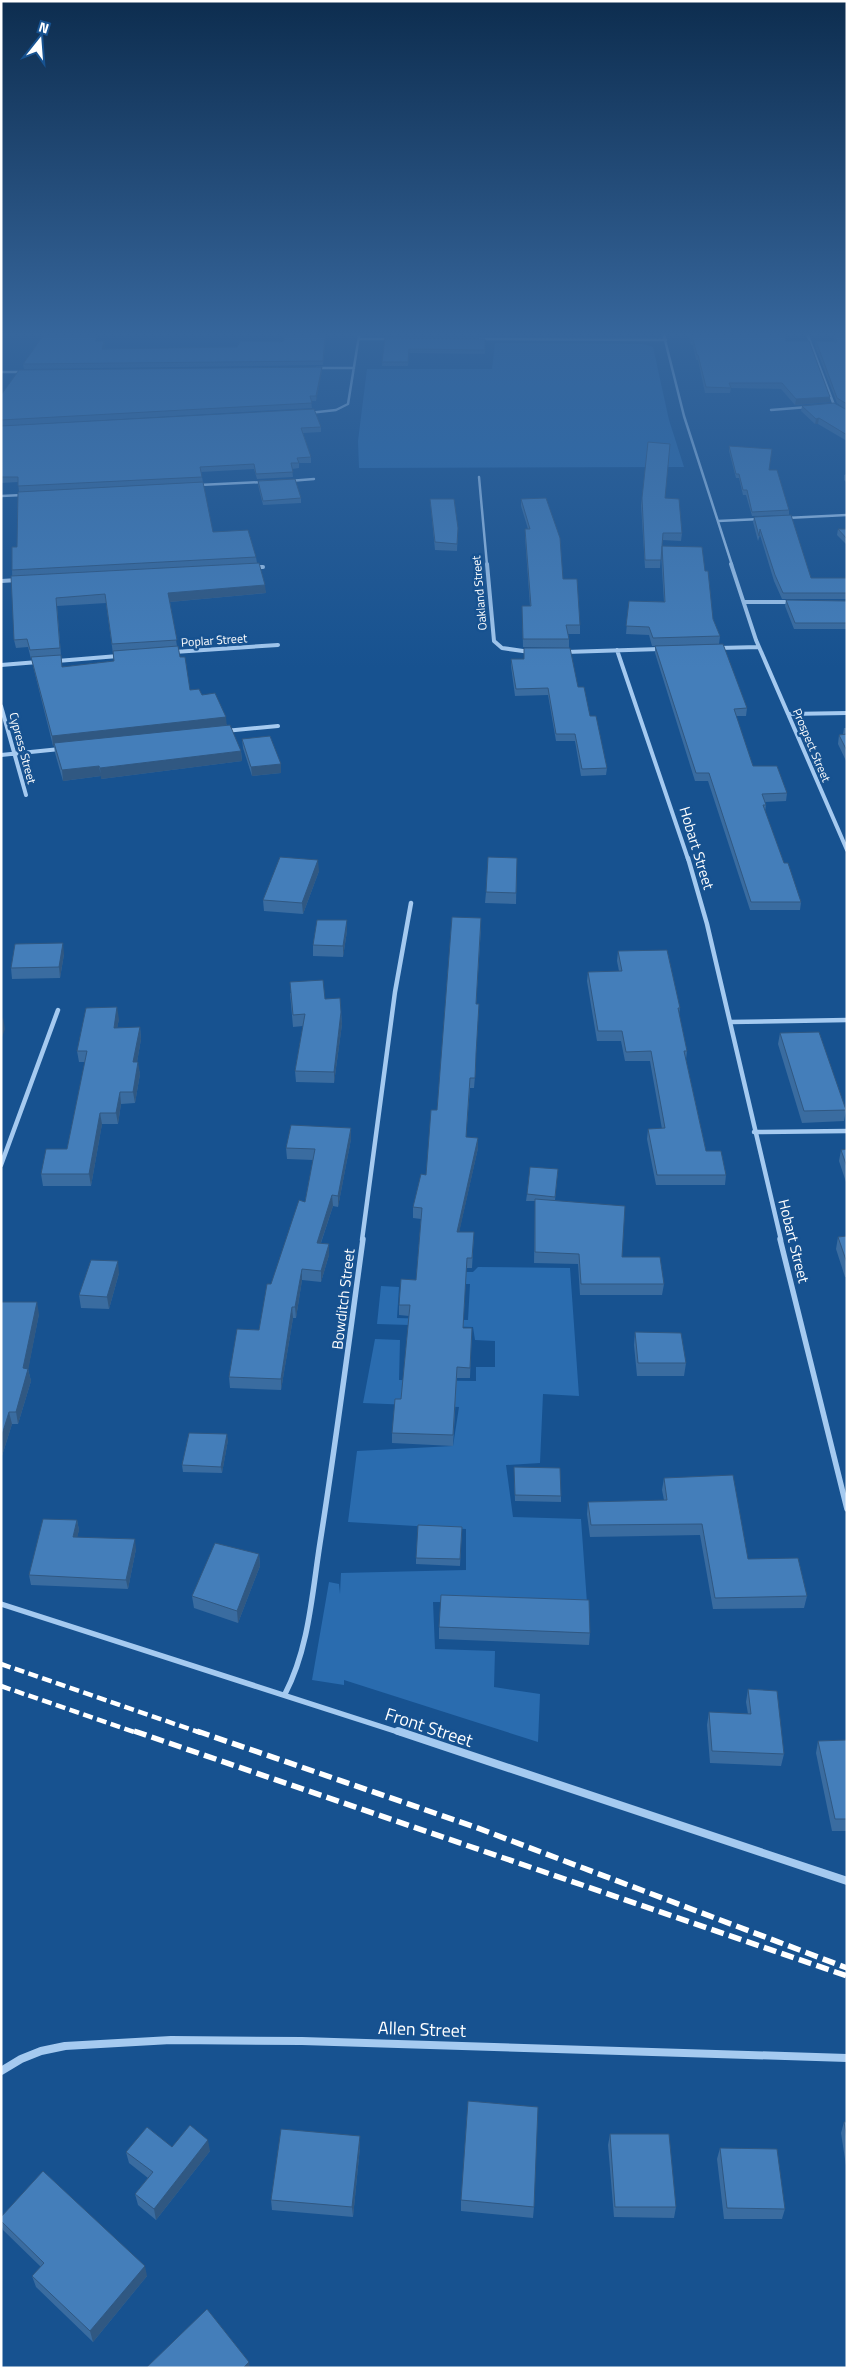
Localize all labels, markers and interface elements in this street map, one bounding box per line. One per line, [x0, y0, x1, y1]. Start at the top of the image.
north arrow [15, 15, 65, 65]
text: N [36, 16, 52, 39]
street label: Oakland Street [466, 554, 492, 631]
street label: Poplar Street [180, 628, 248, 652]
street label: Prospect Street [788, 705, 836, 786]
street label: Cypress Street [4, 710, 42, 787]
street label: Hobart Street [673, 804, 721, 893]
street label: Hobart Street [772, 1197, 816, 1286]
street label: Bowditch Street [325, 1247, 361, 1351]
street label: Front Street [382, 1700, 477, 1754]
street label: Allen Street [377, 2014, 467, 2044]

